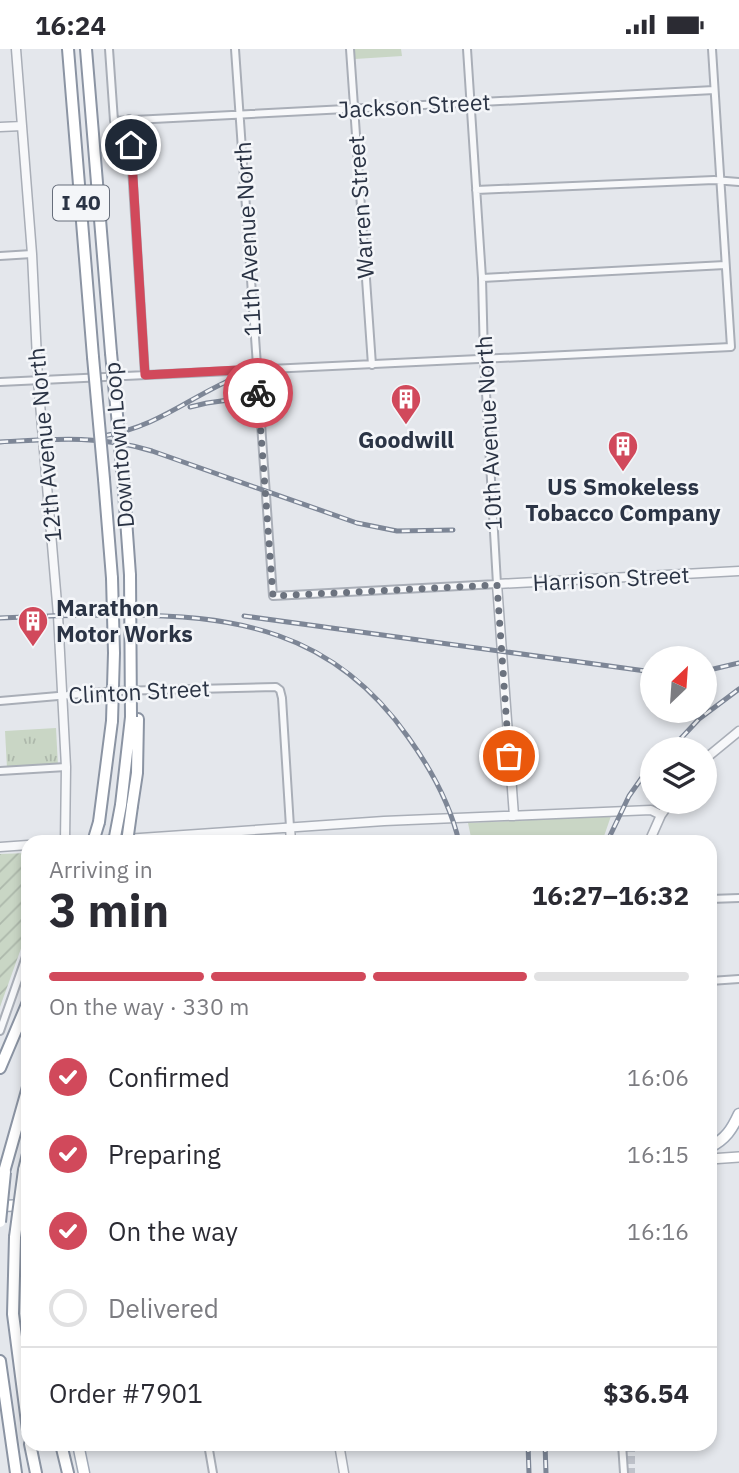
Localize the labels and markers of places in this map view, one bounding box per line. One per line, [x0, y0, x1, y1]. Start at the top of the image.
pin [101, 115, 161, 175]
building icon: Goodwill [389, 382, 423, 426]
place label: Goodwill [358, 424, 454, 454]
building icon: US Smokeless Tobacco Company [606, 429, 640, 473]
place label: US Smokeless Tobacco Company [525, 471, 721, 527]
place label: Marathon Motor Works [56, 592, 193, 648]
building icon: Marathon Motor Works [16, 604, 50, 648]
pin [479, 726, 539, 786]

